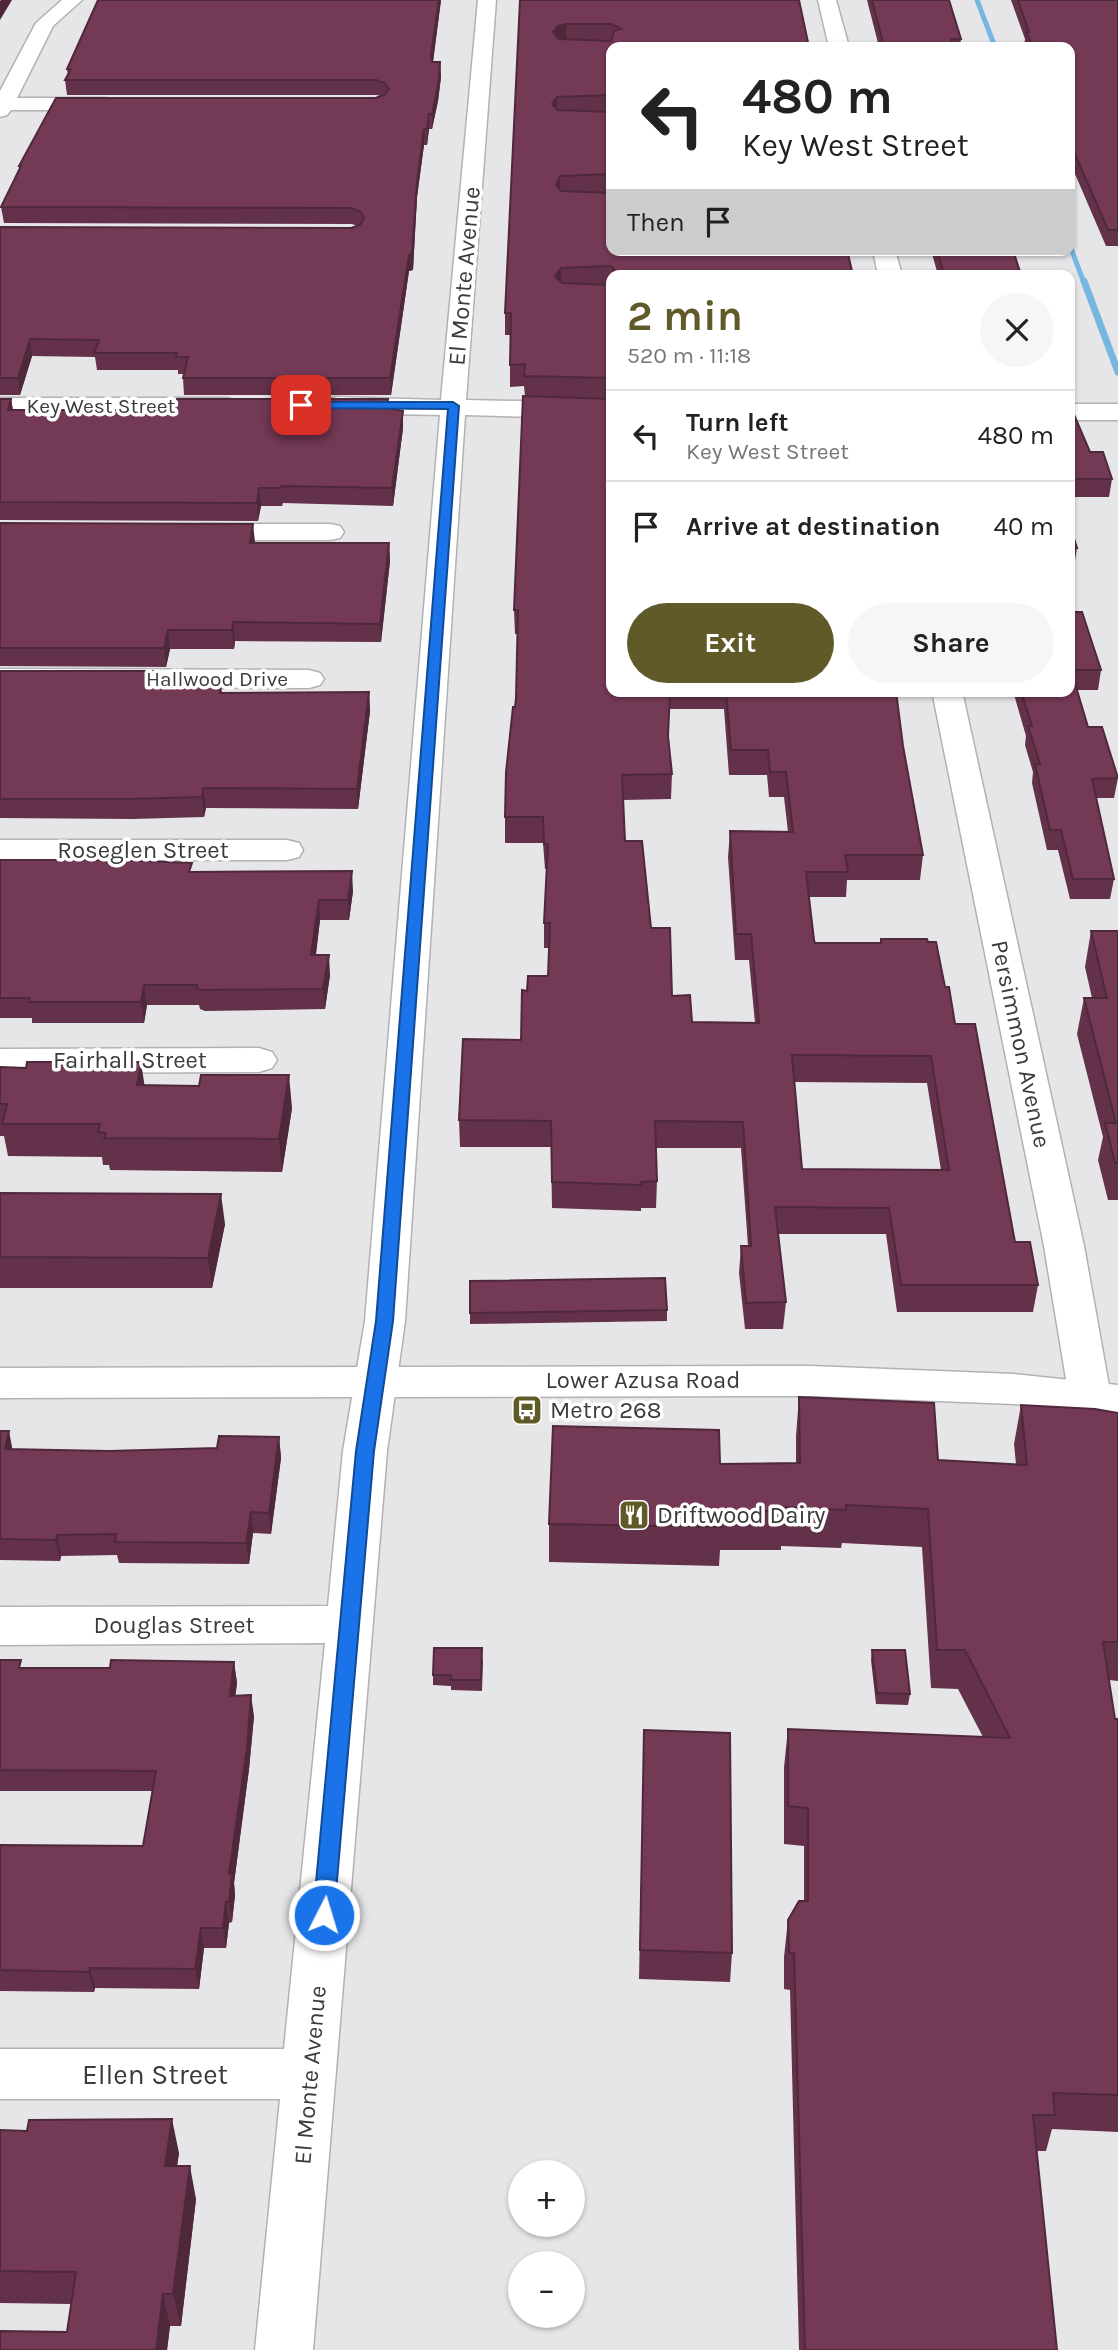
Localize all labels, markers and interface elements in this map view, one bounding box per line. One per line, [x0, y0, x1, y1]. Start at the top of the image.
text: 480 m [742, 68, 893, 125]
icon: left [627, 70, 718, 161]
text: Key West Street [742, 127, 969, 164]
street label: El Monte Avenue [442, 185, 486, 367]
icon: arrive [699, 203, 737, 241]
text: Then [627, 207, 685, 238]
text: 2 min [627, 291, 743, 341]
button: close [980, 293, 1054, 367]
text: 520 m · 11:18 [627, 342, 751, 369]
pin [271, 375, 331, 435]
icon: arrive [282, 386, 320, 424]
street label: Key West Street [27, 394, 175, 418]
text: Turn left [686, 407, 788, 438]
icon: left [627, 417, 665, 455]
text: 480 m [978, 420, 1054, 451]
text: Key West Street [686, 438, 849, 465]
icon: arrive [627, 508, 665, 546]
text: Arrive at destination [686, 511, 940, 542]
text: 40 m [994, 511, 1054, 542]
button: Exit [627, 603, 834, 683]
button: Share [848, 603, 1054, 683]
street label: Hallwood Drive [146, 667, 288, 691]
street label: Roseglen Street [57, 836, 229, 864]
street label: Persimmon Avenue [985, 938, 1057, 1150]
street label: Fairhall Street [53, 1046, 207, 1074]
street label: Lower Azusa Road [546, 1366, 740, 1394]
bus stop icon: Metro 268 [510, 1393, 544, 1427]
place label: Metro 268 [550, 1396, 662, 1424]
restaurant icon: Driftwood Dairy [617, 1498, 651, 1532]
place label: Driftwood Dairy [657, 1501, 826, 1529]
street label: Douglas Street [93, 1611, 255, 1639]
position arrow [287, 1878, 361, 1952]
street label: El Monte Avenue [288, 1984, 332, 2166]
street label: Ellen Street [82, 2058, 228, 2091]
map controls [508, 2160, 585, 2328]
button: + [508, 2160, 585, 2237]
button: − [508, 2251, 585, 2328]

